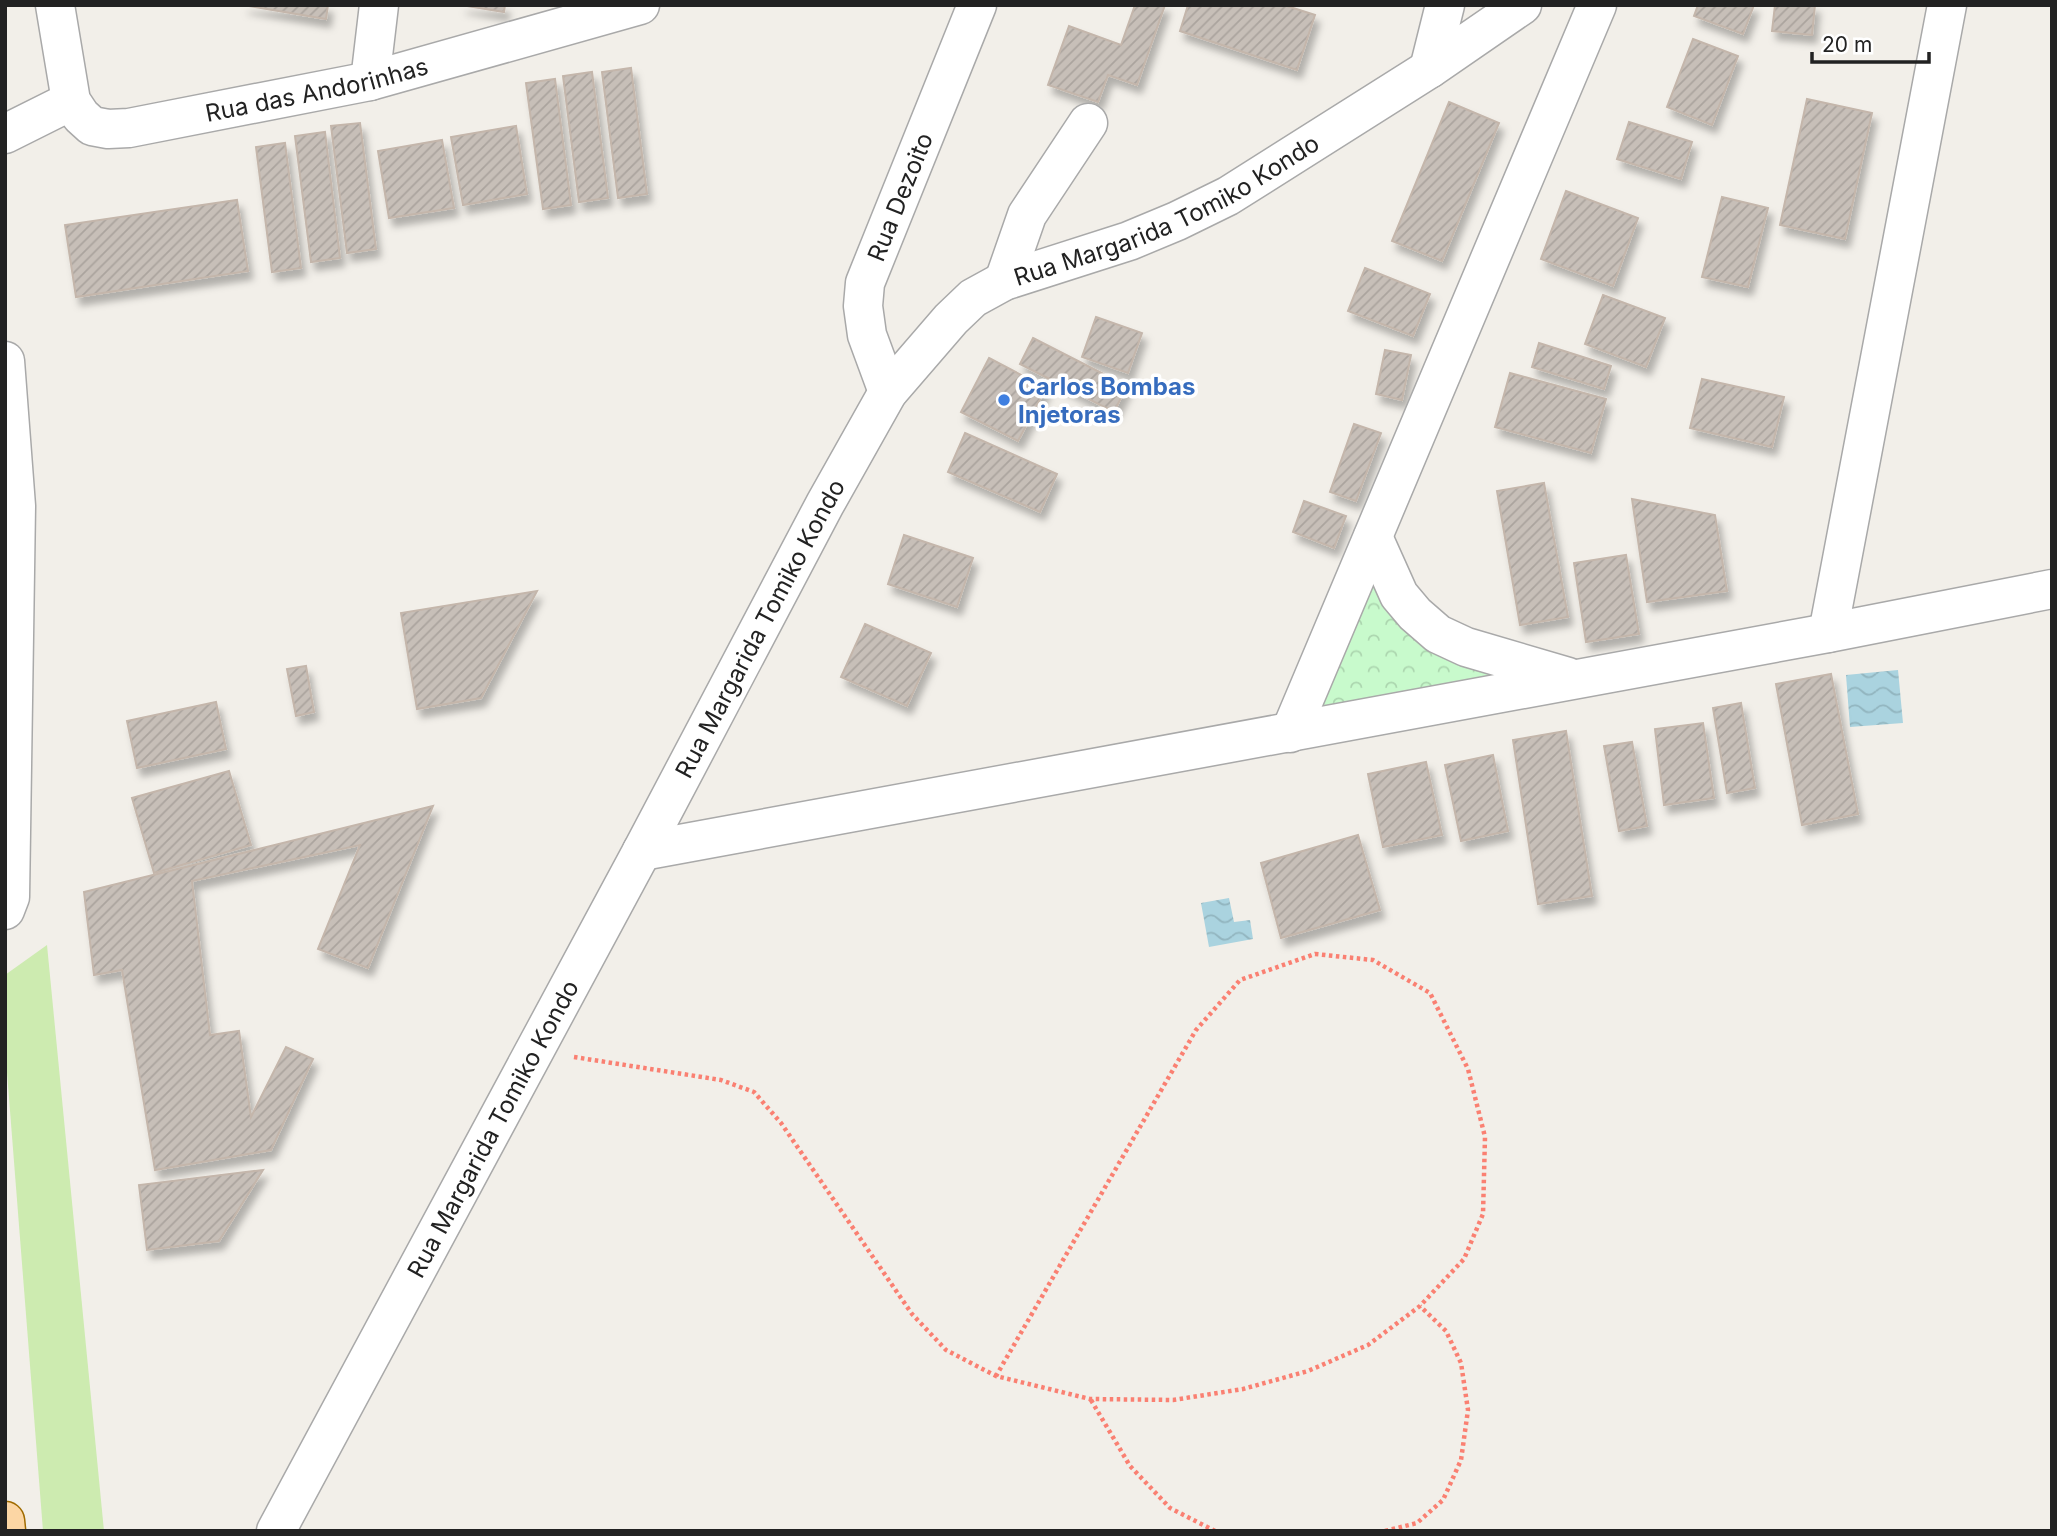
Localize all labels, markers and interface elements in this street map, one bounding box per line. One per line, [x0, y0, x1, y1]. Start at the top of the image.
scale bar [1812, 21, 1929, 65]
text: 20 m [1822, 32, 1872, 57]
street label: Rua das Andorinhas [203, 51, 431, 127]
street label: Rua Dezoito [861, 128, 939, 265]
street label: Rua Margarida Tomiko Kondo [1010, 128, 1324, 291]
place label: Carlos Bombas Injetoras [1018, 372, 1195, 429]
marker: Carlos Bombas Injetoras [996, 392, 1012, 408]
street label: Rua Margarida Tomiko Kondo [669, 474, 851, 783]
street label: Rua Margarida Tomiko Kondo [401, 975, 584, 1282]

